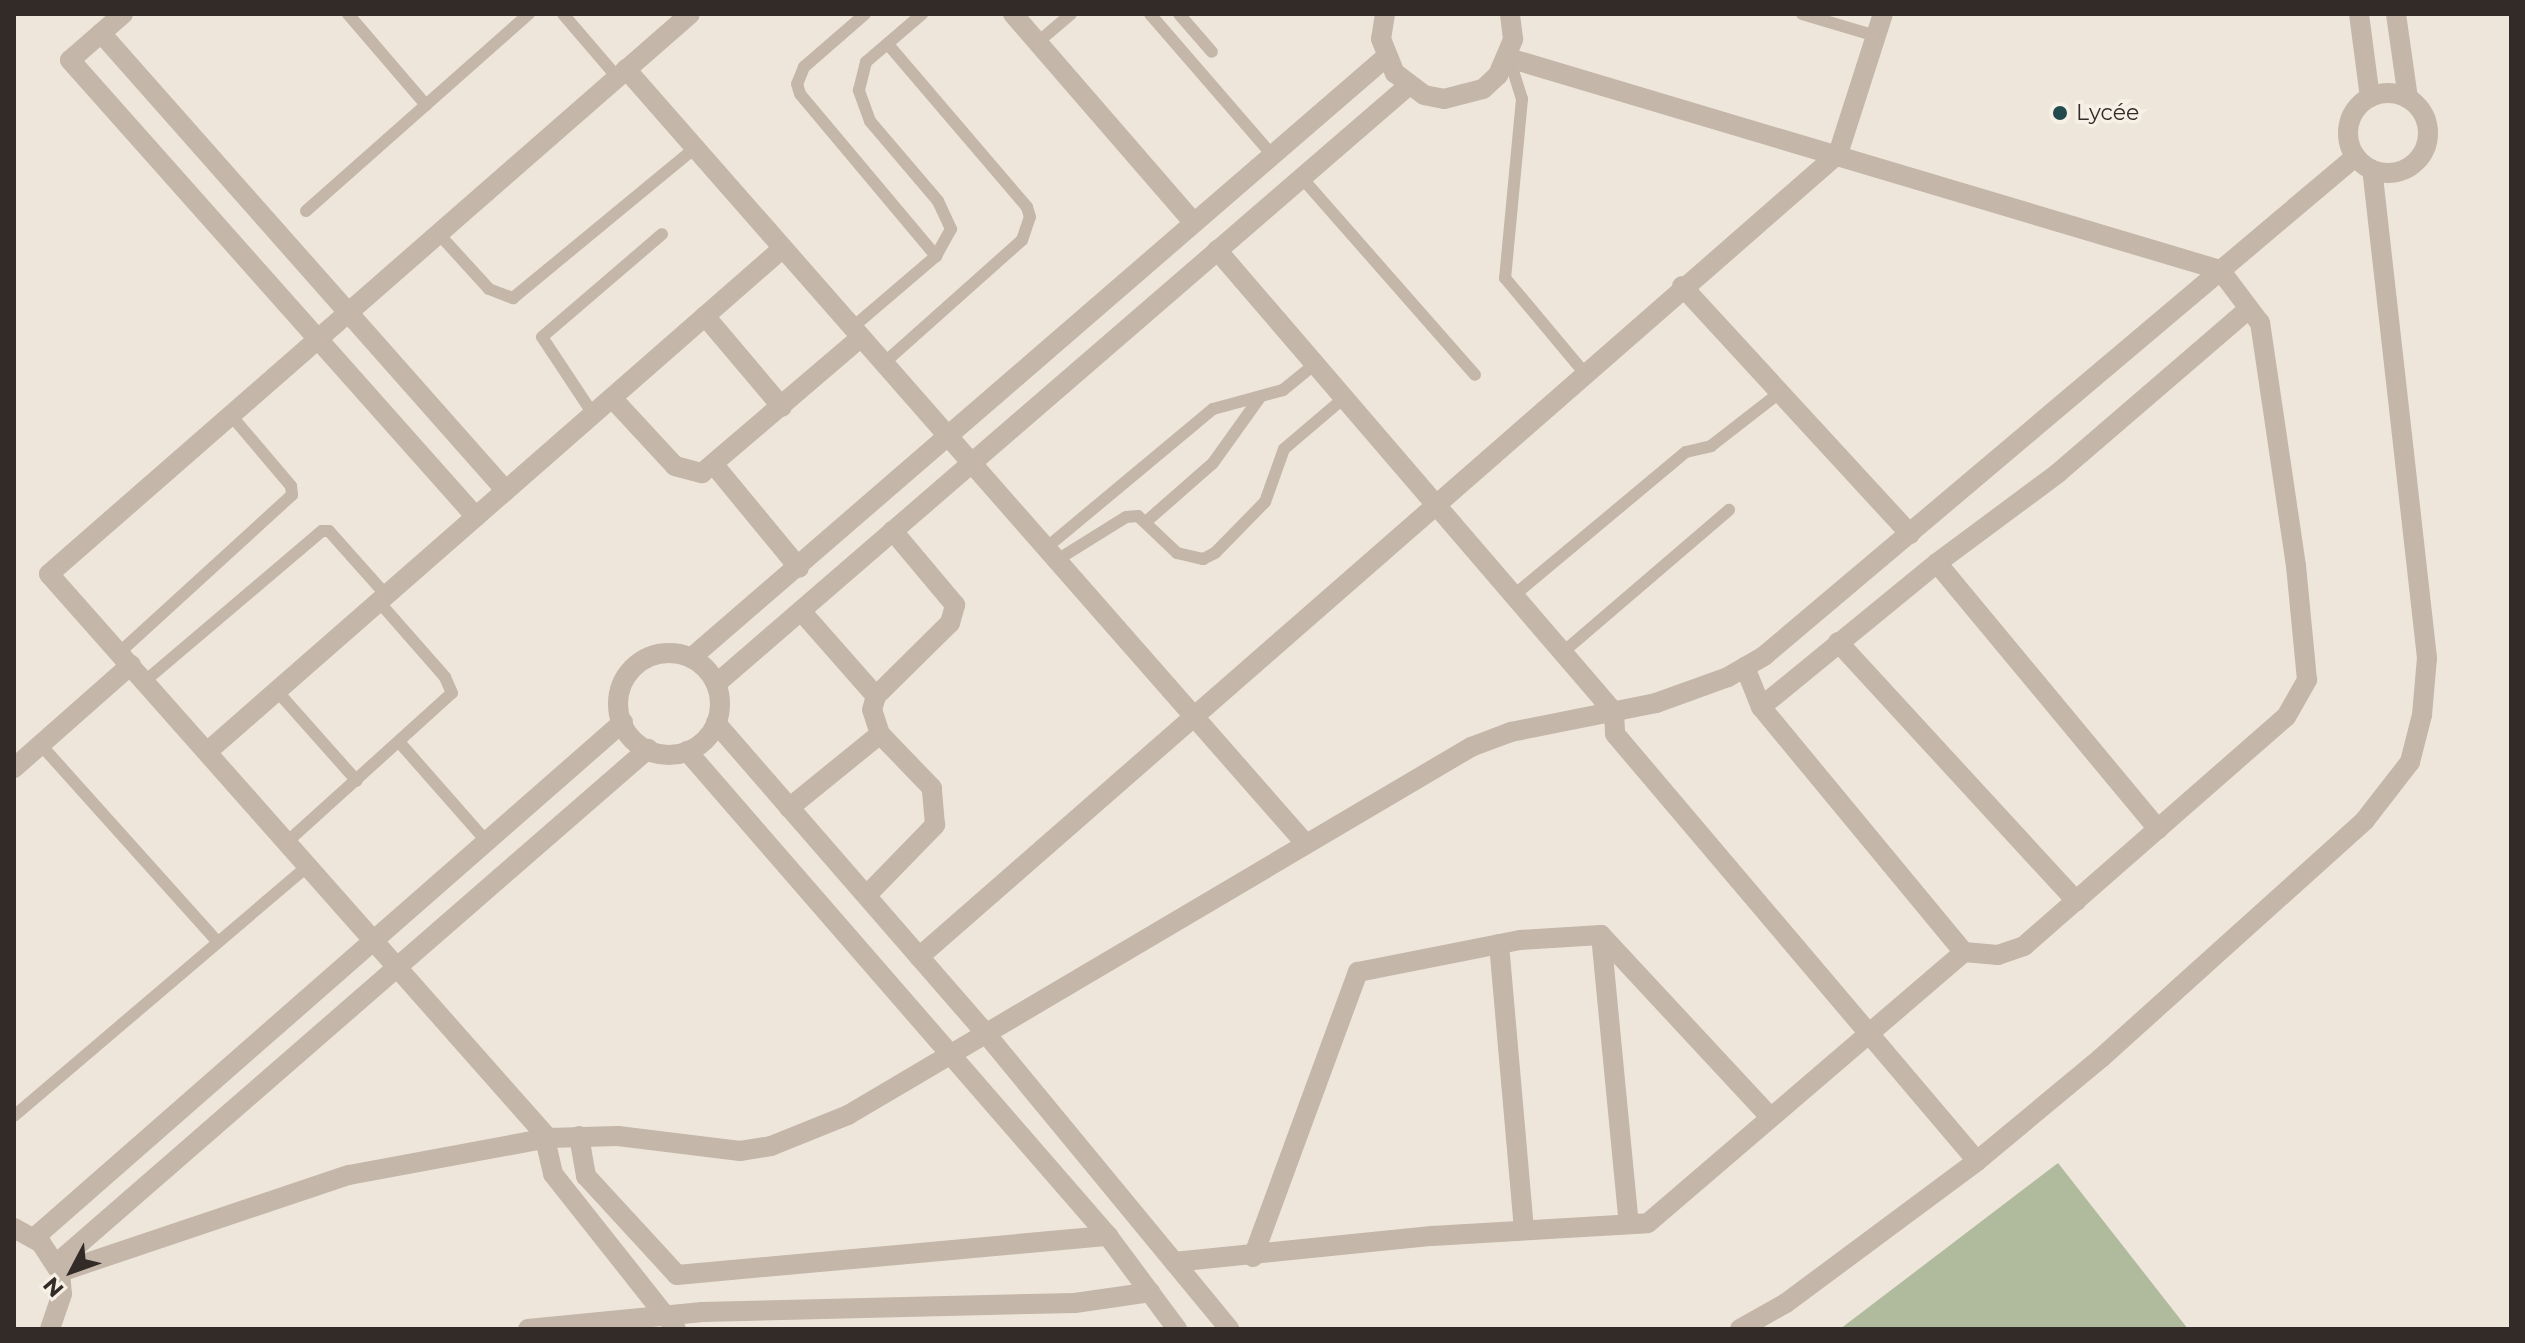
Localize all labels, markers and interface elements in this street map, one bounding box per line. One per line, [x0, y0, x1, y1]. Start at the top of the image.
place label: Lycée [2076, 100, 2139, 126]
marker: Lycée [2051, 104, 2069, 122]
north arrow [32, 1231, 112, 1311]
text: N [37, 1272, 70, 1303]

